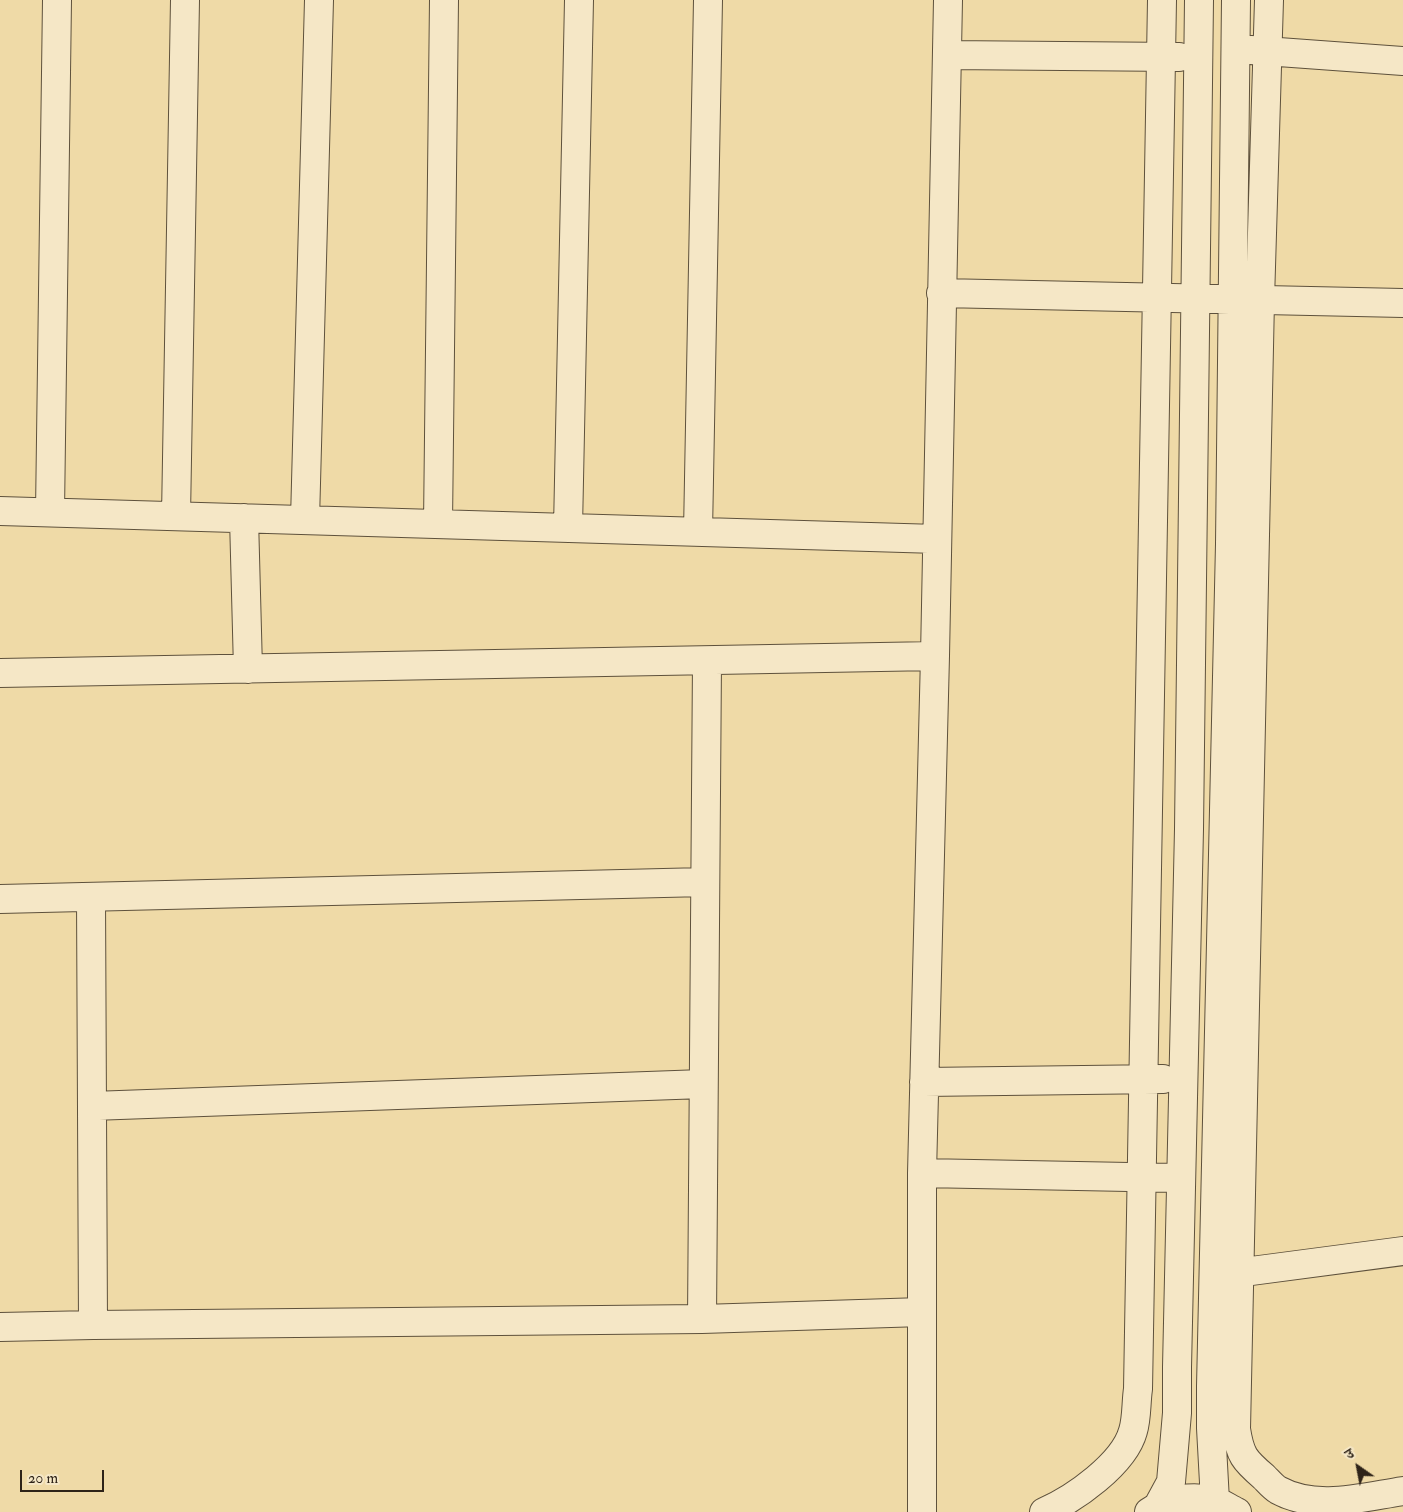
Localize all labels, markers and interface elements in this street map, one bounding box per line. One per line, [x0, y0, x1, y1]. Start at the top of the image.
north arrow [1333, 1442, 1383, 1492]
text: उ [1342, 1445, 1357, 1463]
scale bar [22, 1460, 106, 1492]
text: 20 m [28, 1469, 58, 1488]

